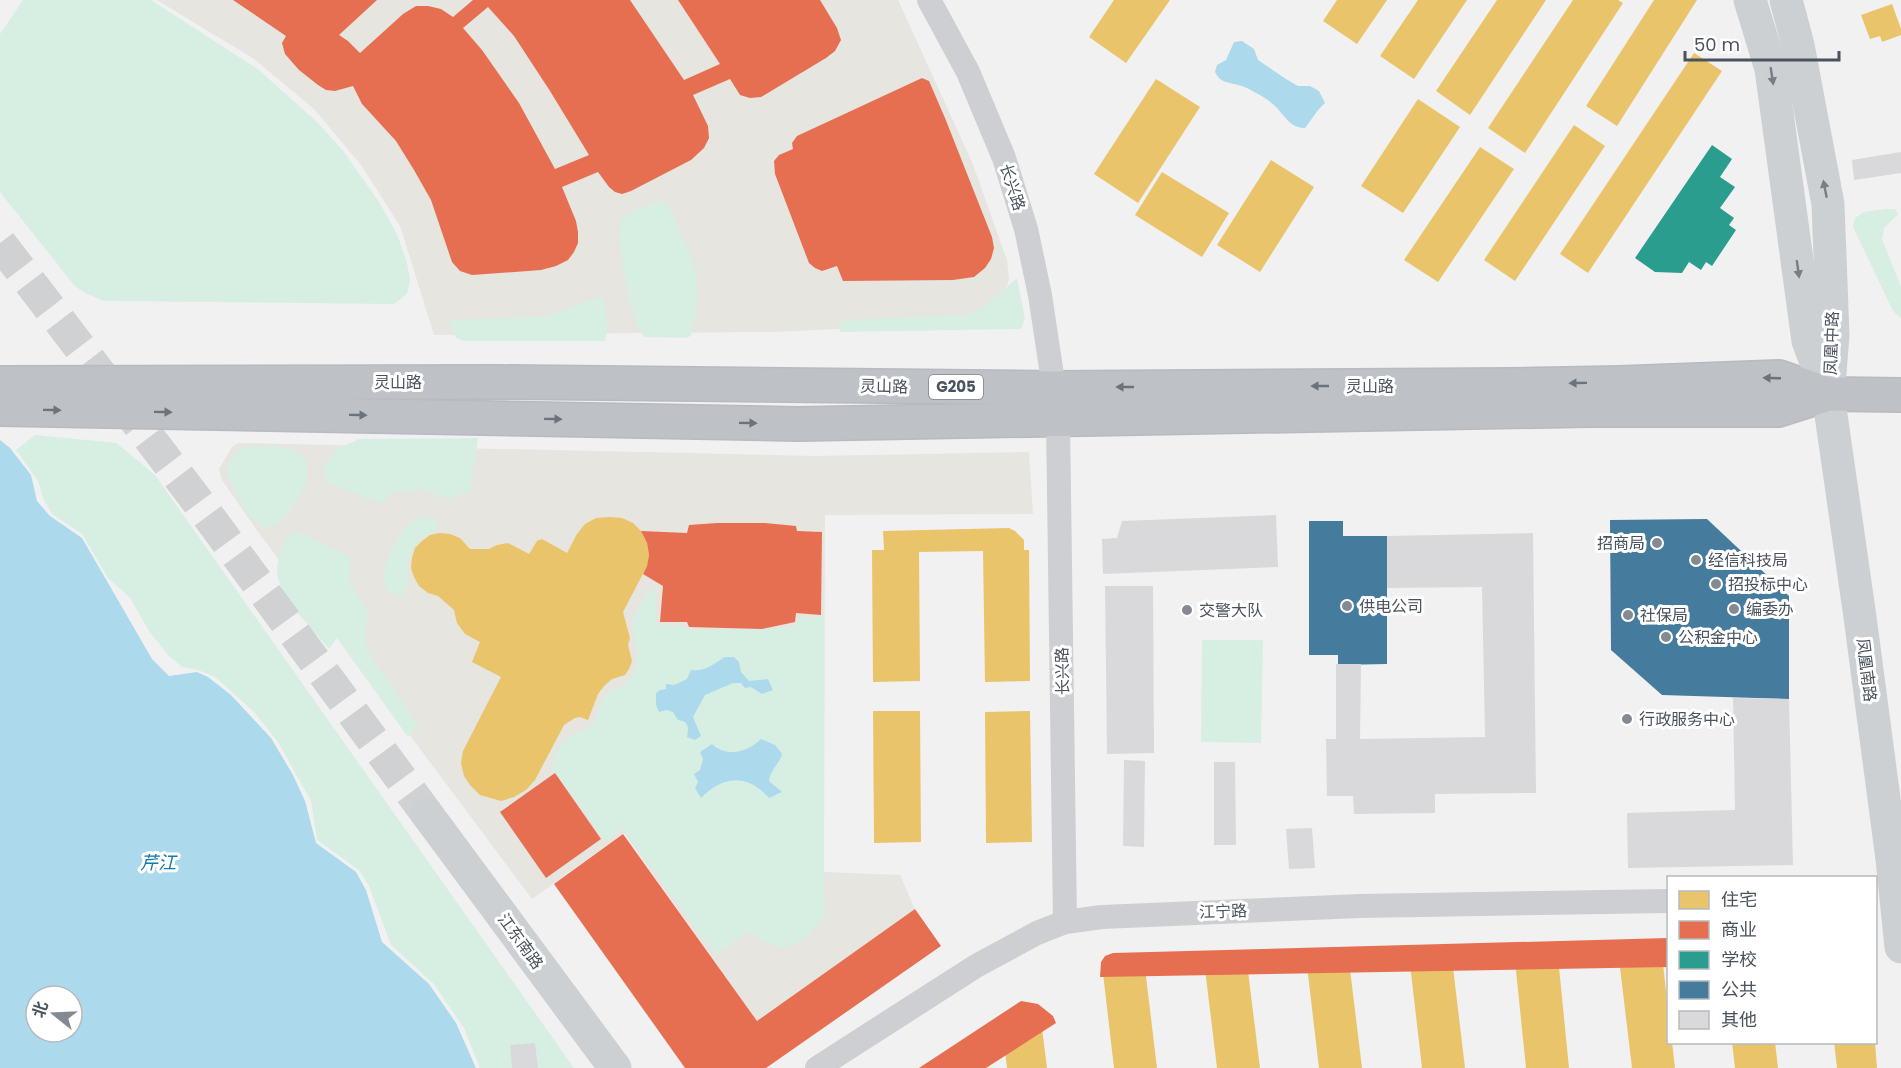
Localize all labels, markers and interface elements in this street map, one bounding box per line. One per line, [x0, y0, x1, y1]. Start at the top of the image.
scale bar [1685, 24, 1840, 62]
text: 50 m [1694, 32, 1740, 57]
one-way arrow [1768, 67, 1777, 86]
street label: 长兴路 [994, 161, 1031, 214]
one-way arrow [1820, 180, 1829, 199]
one-way arrow [1793, 260, 1802, 279]
street label: 凤凰中路 [1819, 311, 1844, 375]
street label: 灵山路 [374, 371, 422, 394]
one-way arrow [1763, 373, 1782, 383]
street label: 灵山路 [860, 375, 908, 398]
road number: G205 [929, 375, 983, 399]
street label: 灵山路 [1346, 375, 1394, 398]
one-way arrow [1568, 379, 1587, 388]
one-way arrow [1310, 381, 1329, 391]
one-way arrow [1115, 382, 1134, 392]
one-way arrow [43, 405, 62, 414]
one-way arrow [154, 407, 173, 417]
one-way arrow [349, 410, 368, 420]
one-way arrow [543, 414, 562, 424]
one-way arrow [738, 418, 757, 428]
place label: 招商局 [1597, 532, 1645, 555]
marker: 招商局 [1650, 536, 1664, 550]
place label: 经信科技局 [1708, 549, 1788, 572]
marker: 经信科技局 [1689, 553, 1703, 567]
place label: 招投标中心 [1728, 573, 1808, 596]
marker: 招投标中心 [1709, 577, 1723, 591]
place label: 供电公司 [1359, 595, 1423, 618]
place label: 编委办 [1746, 598, 1794, 621]
place label: 交警大队 [1199, 599, 1263, 622]
marker: 供电公司 [1340, 599, 1354, 613]
marker: 编委办 [1727, 602, 1741, 616]
marker: 交警大队 [1180, 603, 1194, 617]
place label: 社保局 [1640, 604, 1688, 627]
marker: 社保局 [1621, 608, 1635, 622]
place label: 公积金中心 [1678, 626, 1758, 649]
marker: 公积金中心 [1659, 630, 1673, 644]
street label: 凤凰南路 [1851, 637, 1882, 703]
street label: 长兴路 [1051, 647, 1074, 695]
place label: 行政服务中心 [1639, 708, 1735, 731]
marker: 行政服务中心 [1620, 712, 1634, 726]
water label: 芹江 [140, 850, 178, 875]
legend [1667, 876, 1877, 1044]
text: 住宅 [1721, 887, 1757, 912]
street label: 江宁路 [1199, 899, 1247, 924]
street label: 江东南路 [492, 909, 549, 974]
text: 商业 [1721, 917, 1757, 942]
text: 学校 [1721, 947, 1757, 972]
text: 公共 [1721, 977, 1757, 1002]
north arrow [24, 984, 84, 1044]
text: 北 [27, 998, 54, 1021]
text: 其他 [1721, 1007, 1757, 1032]

